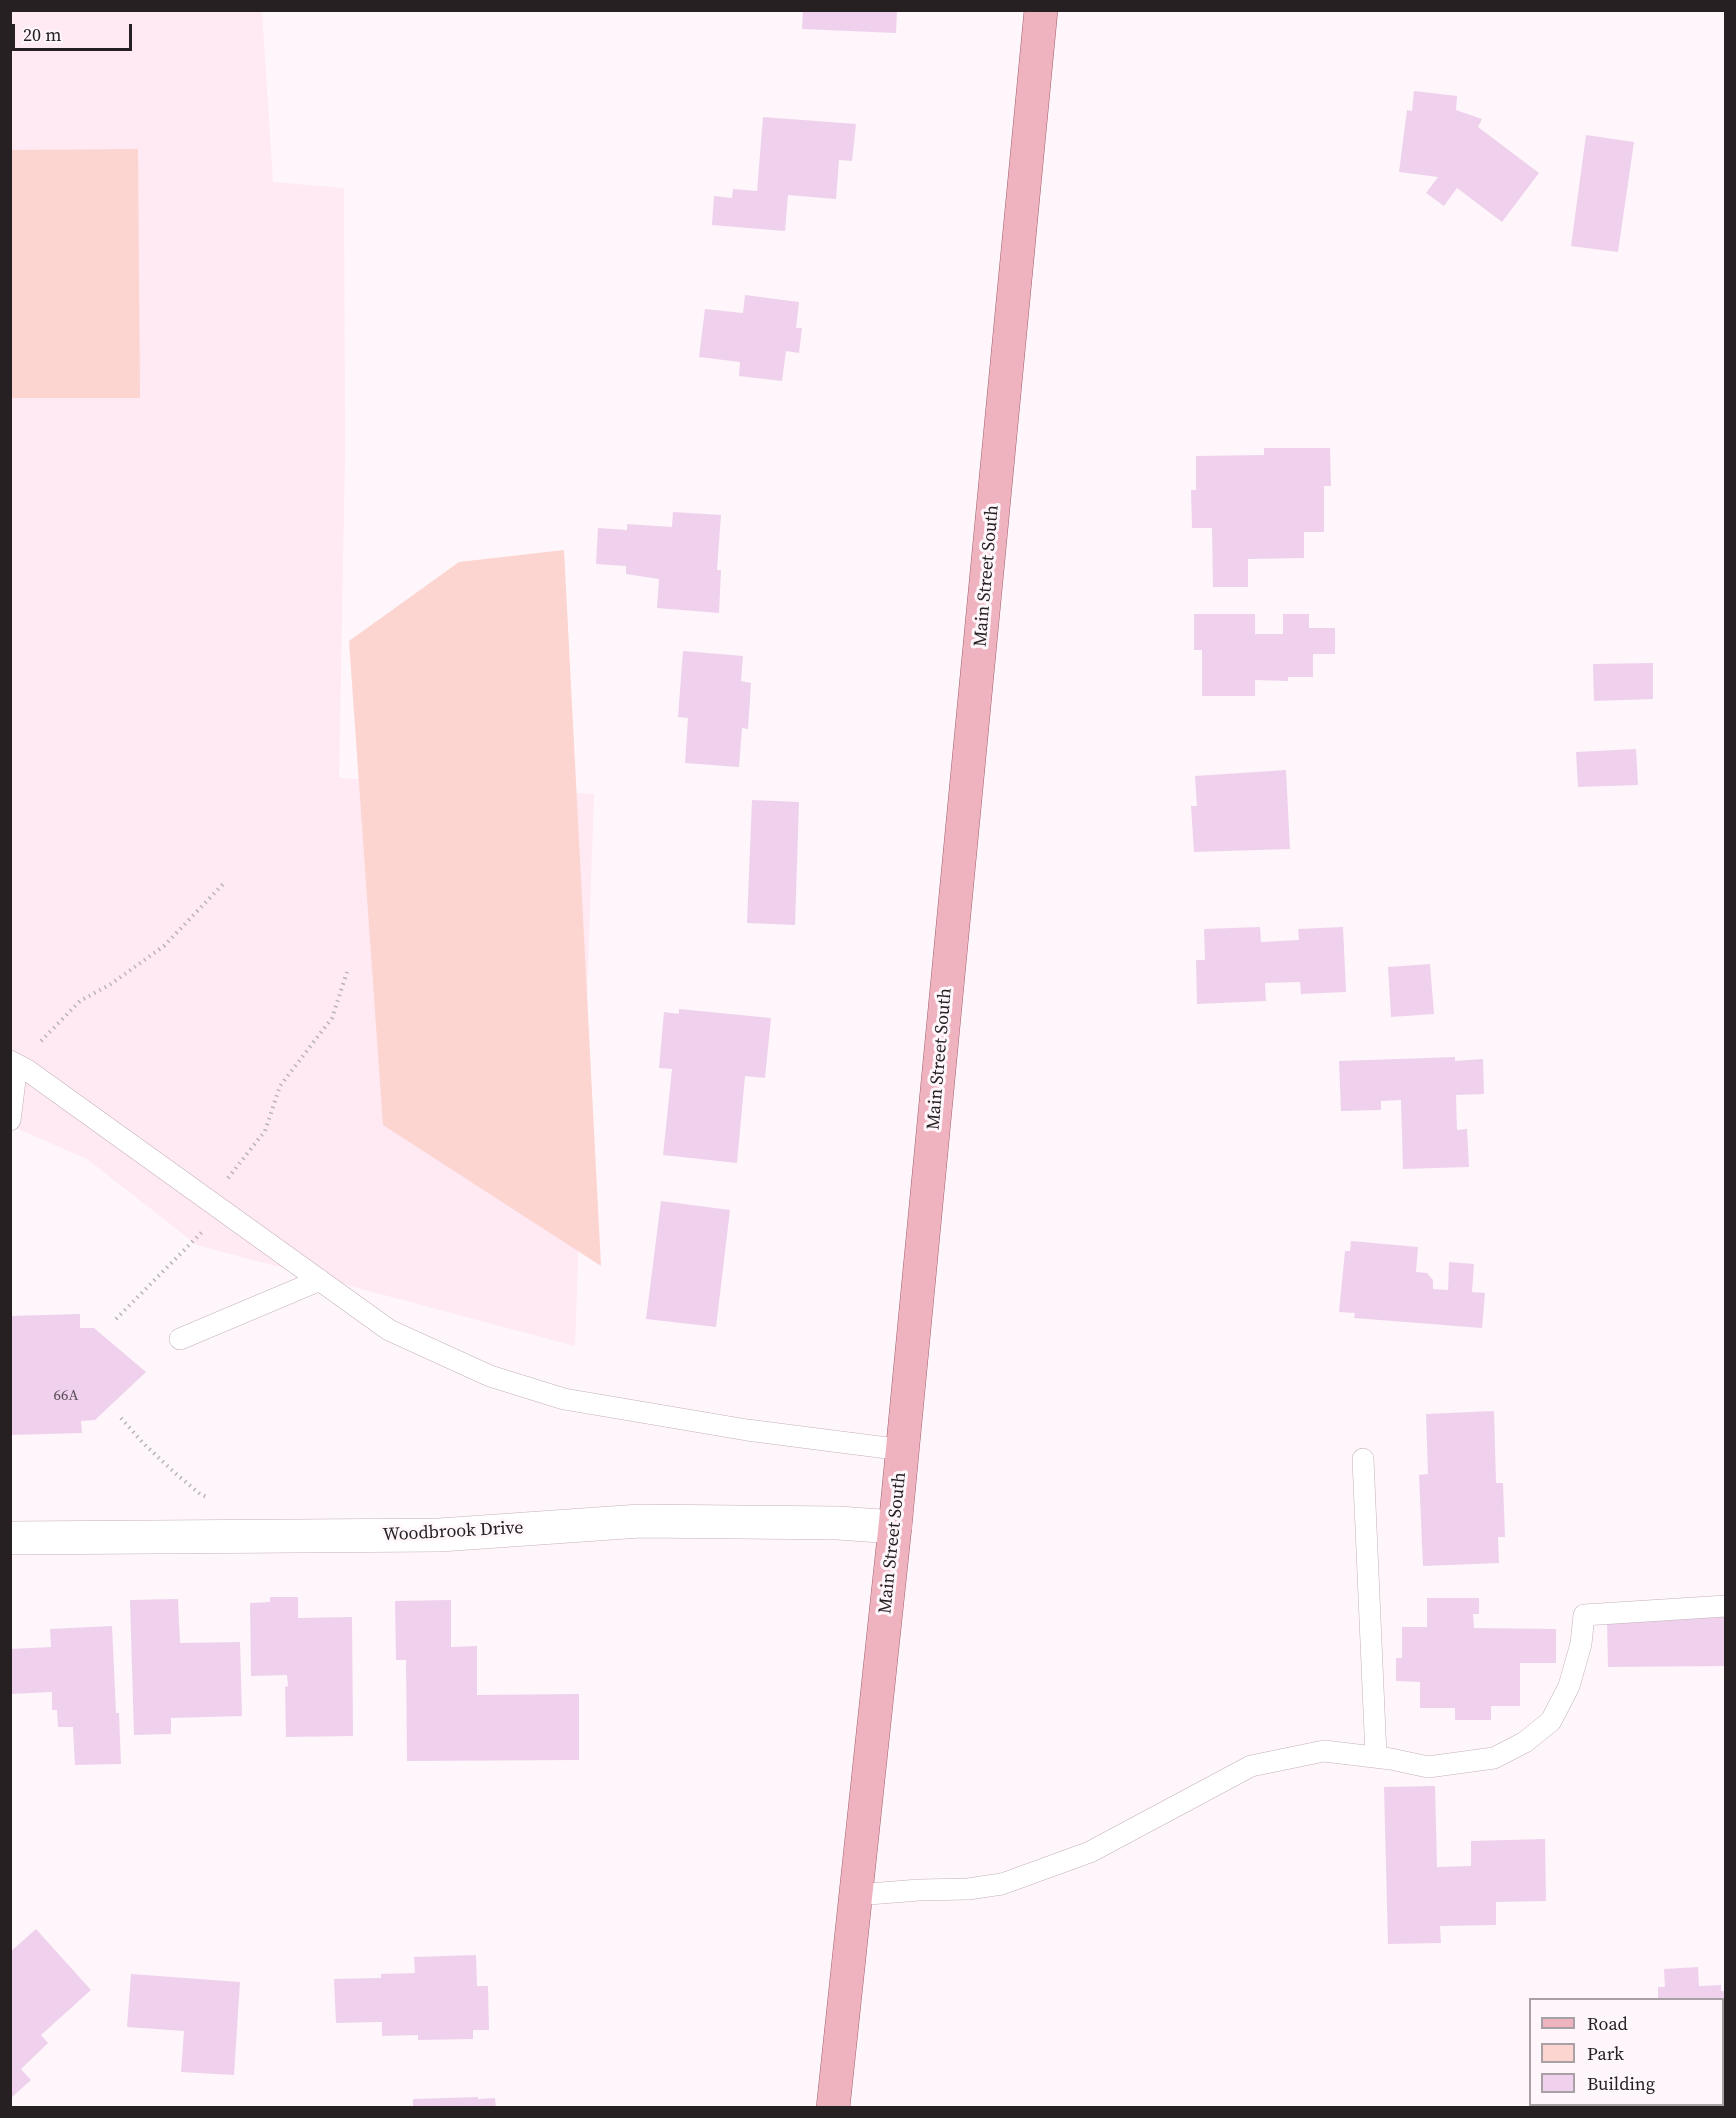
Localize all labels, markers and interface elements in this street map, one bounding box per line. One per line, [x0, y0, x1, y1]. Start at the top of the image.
scale bar [15, 12, 135, 50]
text: 20 m [23, 22, 61, 47]
street label: Main Street South [970, 504, 1004, 648]
street label: Main Street South [923, 987, 957, 1131]
house number: 66A [54, 1387, 78, 1405]
street label: Main Street South [875, 1471, 911, 1615]
street label: Woodbrook Drive [382, 1518, 524, 1546]
legend [1529, 1998, 1724, 2106]
text: Road [1587, 2011, 1628, 2036]
text: Park [1587, 2041, 1624, 2066]
text: Building [1587, 2071, 1655, 2096]

